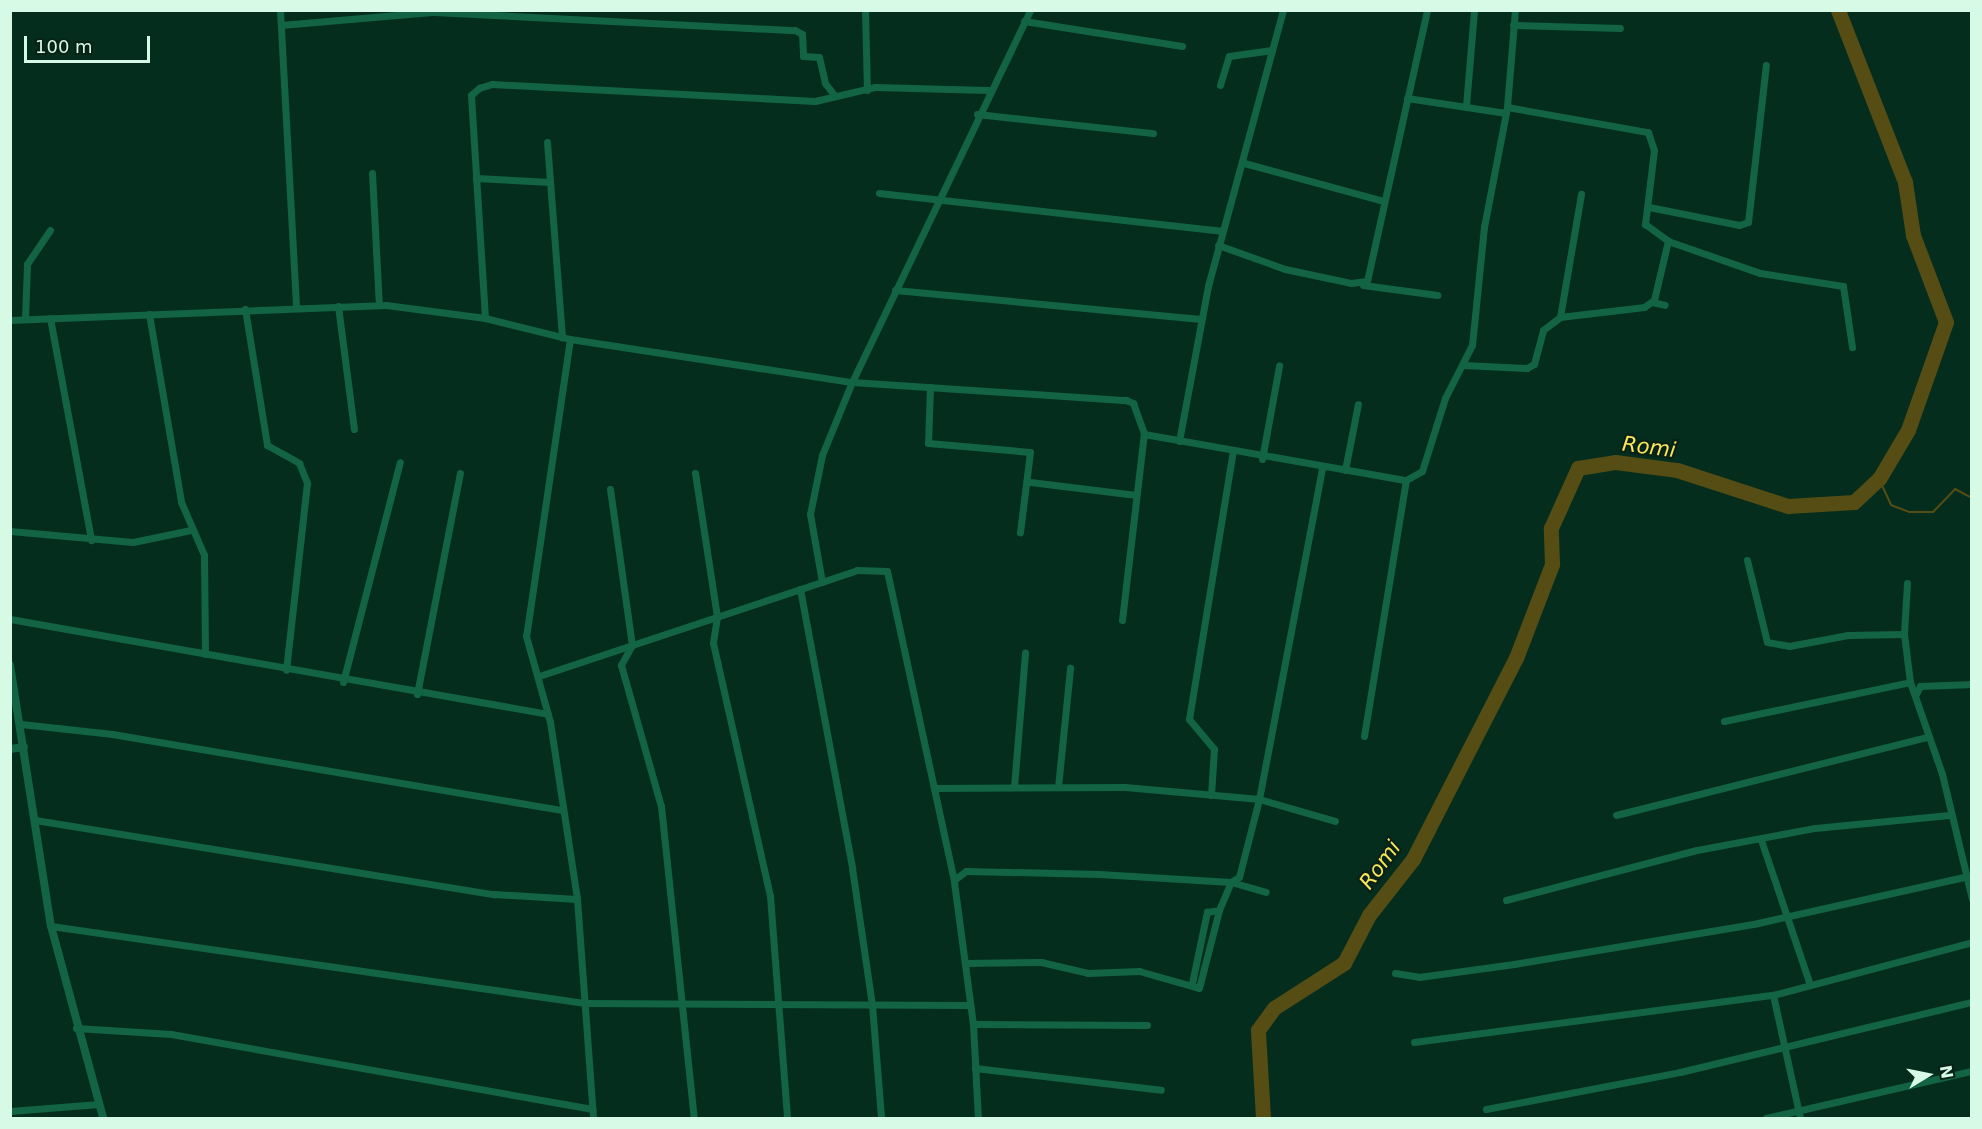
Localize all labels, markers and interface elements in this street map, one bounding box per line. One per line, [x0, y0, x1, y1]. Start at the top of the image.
scale bar [27, 24, 153, 62]
text: 100 m [35, 36, 93, 57]
water label: Romi [1621, 431, 1677, 463]
water label: Romi [1354, 836, 1406, 894]
north arrow [1898, 1045, 1958, 1105]
text: N [1936, 1064, 1957, 1080]

